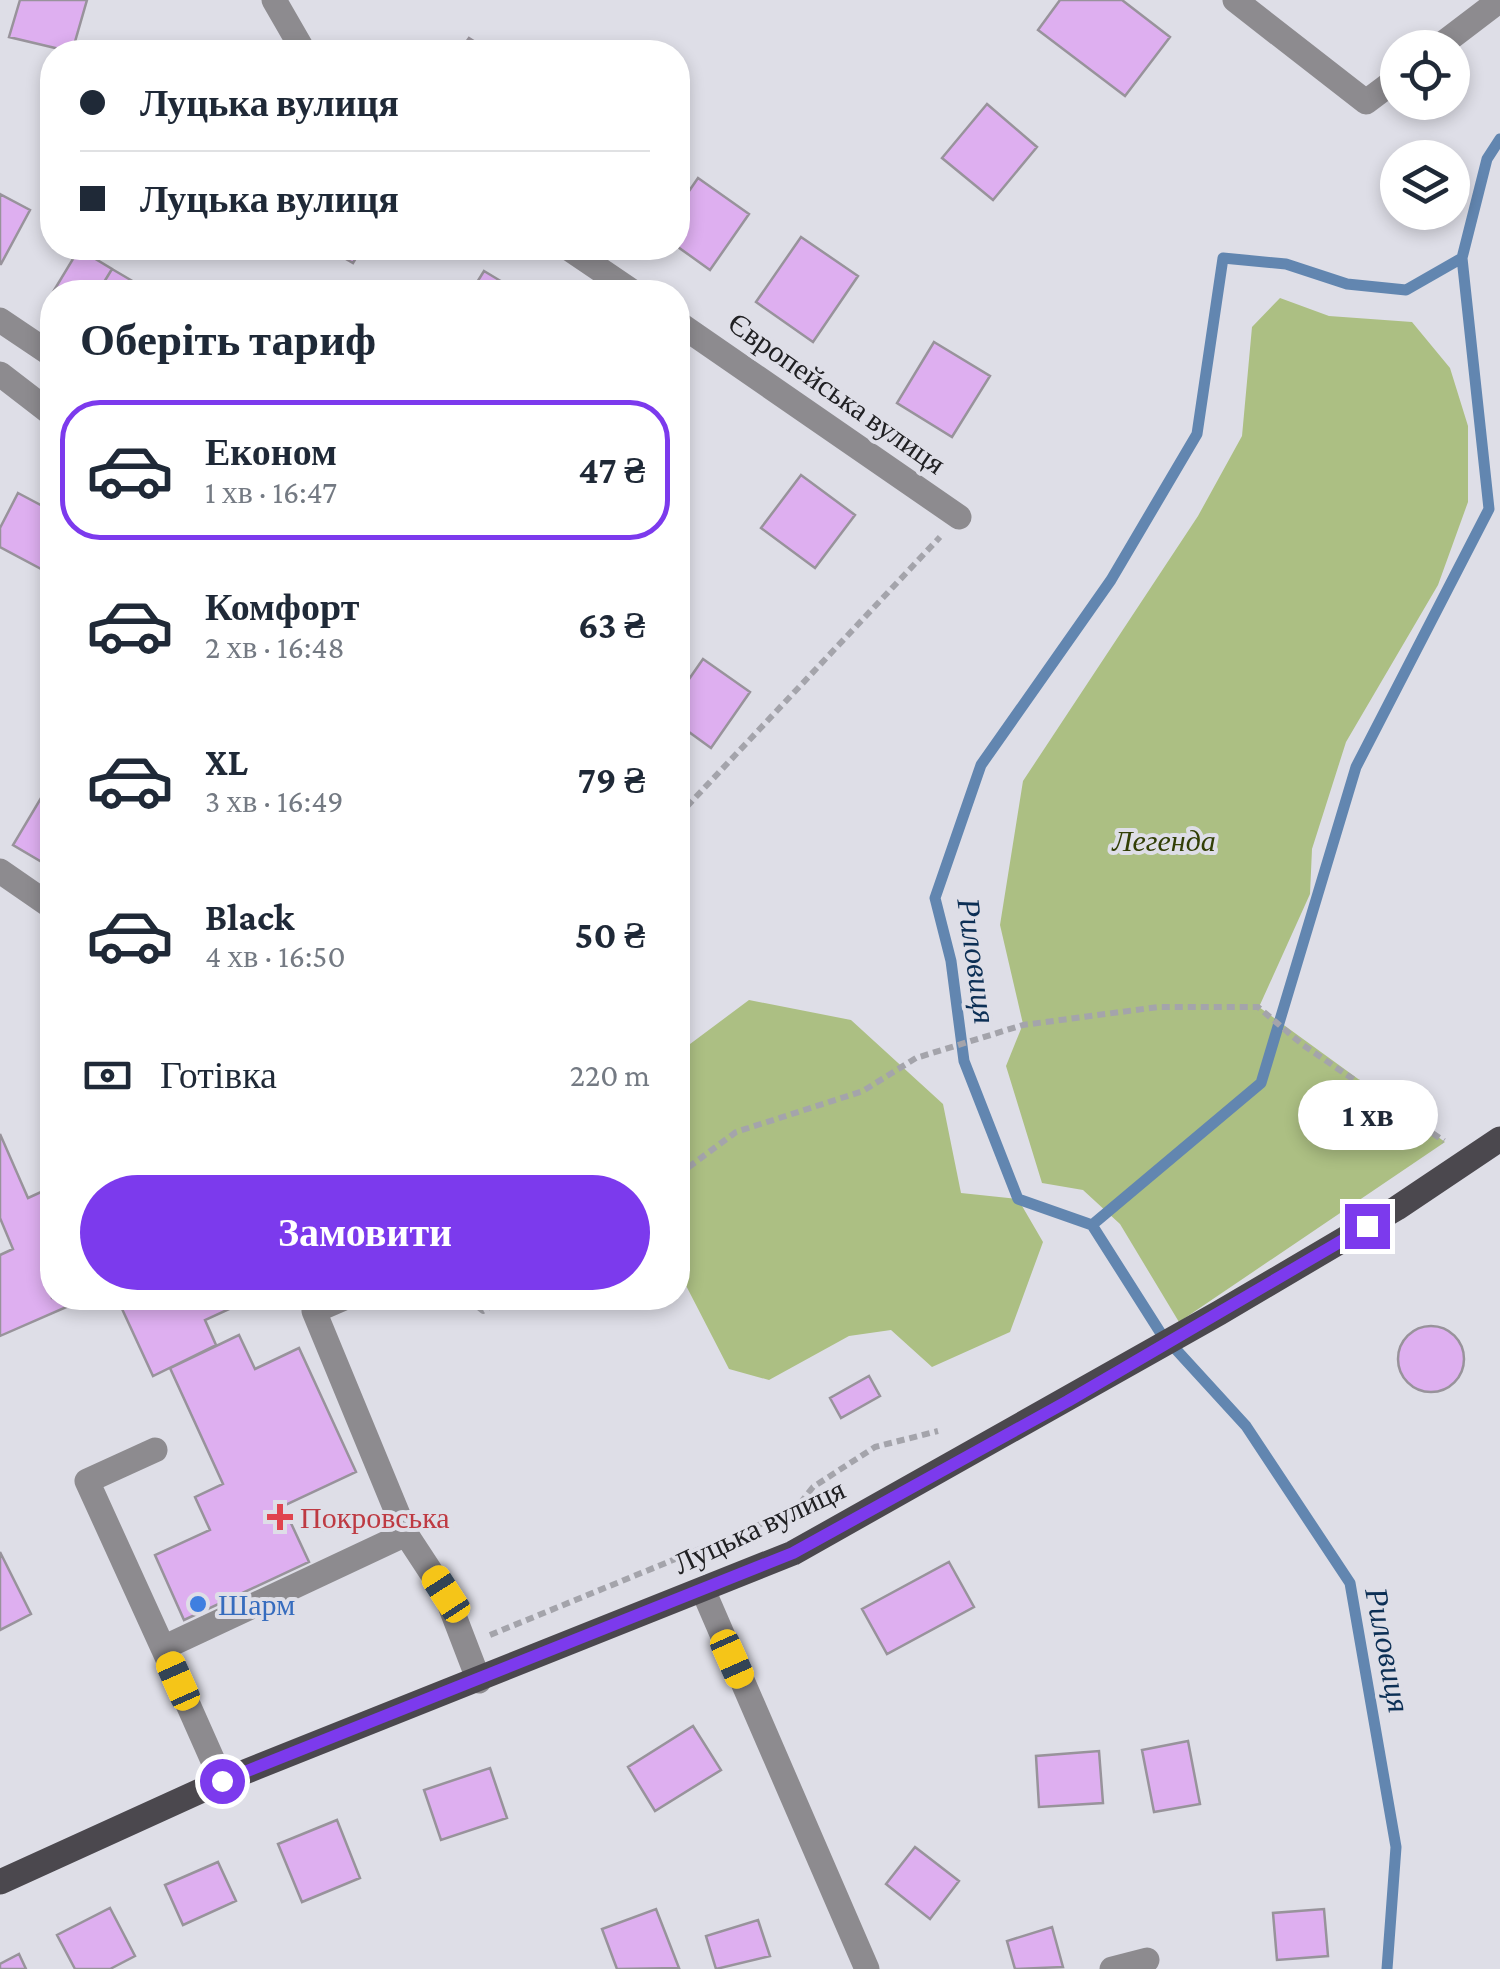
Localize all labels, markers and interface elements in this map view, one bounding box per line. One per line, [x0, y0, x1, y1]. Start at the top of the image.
map controls [1380, 30, 1470, 230]
button: locate [1380, 30, 1470, 120]
text: Луцька вулиця [140, 82, 399, 124]
button: layers [1380, 140, 1470, 230]
text: Луцька вулиця [140, 178, 399, 220]
street label: Європейська вулиця [722, 306, 952, 480]
text: Оберіть тариф [80, 315, 376, 365]
icon: car [85, 425, 175, 515]
text: Економ [205, 431, 337, 473]
text: 47 ₴ [579, 449, 645, 491]
text: 1 хв · 16:47 [205, 474, 337, 510]
icon: car [85, 580, 175, 670]
text: Комфорт [205, 586, 359, 628]
text: 63 ₴ [578, 604, 645, 646]
text: 2 хв · 16:48 [205, 629, 345, 665]
icon: car [85, 735, 175, 825]
text: XL [205, 741, 248, 783]
text: 79 ₴ [577, 759, 645, 801]
text: 3 хв · 16:49 [205, 783, 343, 819]
park label: Легенда [1111, 824, 1216, 857]
icon: car [85, 890, 175, 980]
water label: Риловиця [950, 895, 1004, 1026]
text: Black [205, 896, 294, 938]
text: 50 ₴ [575, 914, 645, 956]
text: 4 хв · 16:50 [205, 938, 346, 974]
icon: cash [80, 1048, 135, 1103]
text: Готівка [160, 1054, 277, 1096]
text: 220 m [570, 1057, 650, 1093]
callout: 1 хв [1297, 1081, 1437, 1151]
text: 1 хв [1342, 1097, 1394, 1133]
button: Замовити [80, 1175, 650, 1290]
route end [1345, 1204, 1390, 1249]
street label: Луцька вулиця [668, 1472, 850, 1580]
place label: Покровська [300, 1501, 450, 1534]
marker: Покровська [269, 1506, 291, 1528]
car [417, 1561, 475, 1627]
water label: Риловиця [1358, 1583, 1418, 1716]
place label: Шарм [218, 1588, 295, 1621]
marker: Шарм [187, 1593, 209, 1615]
car [706, 1625, 758, 1693]
car [152, 1647, 204, 1715]
route start [200, 1759, 245, 1804]

